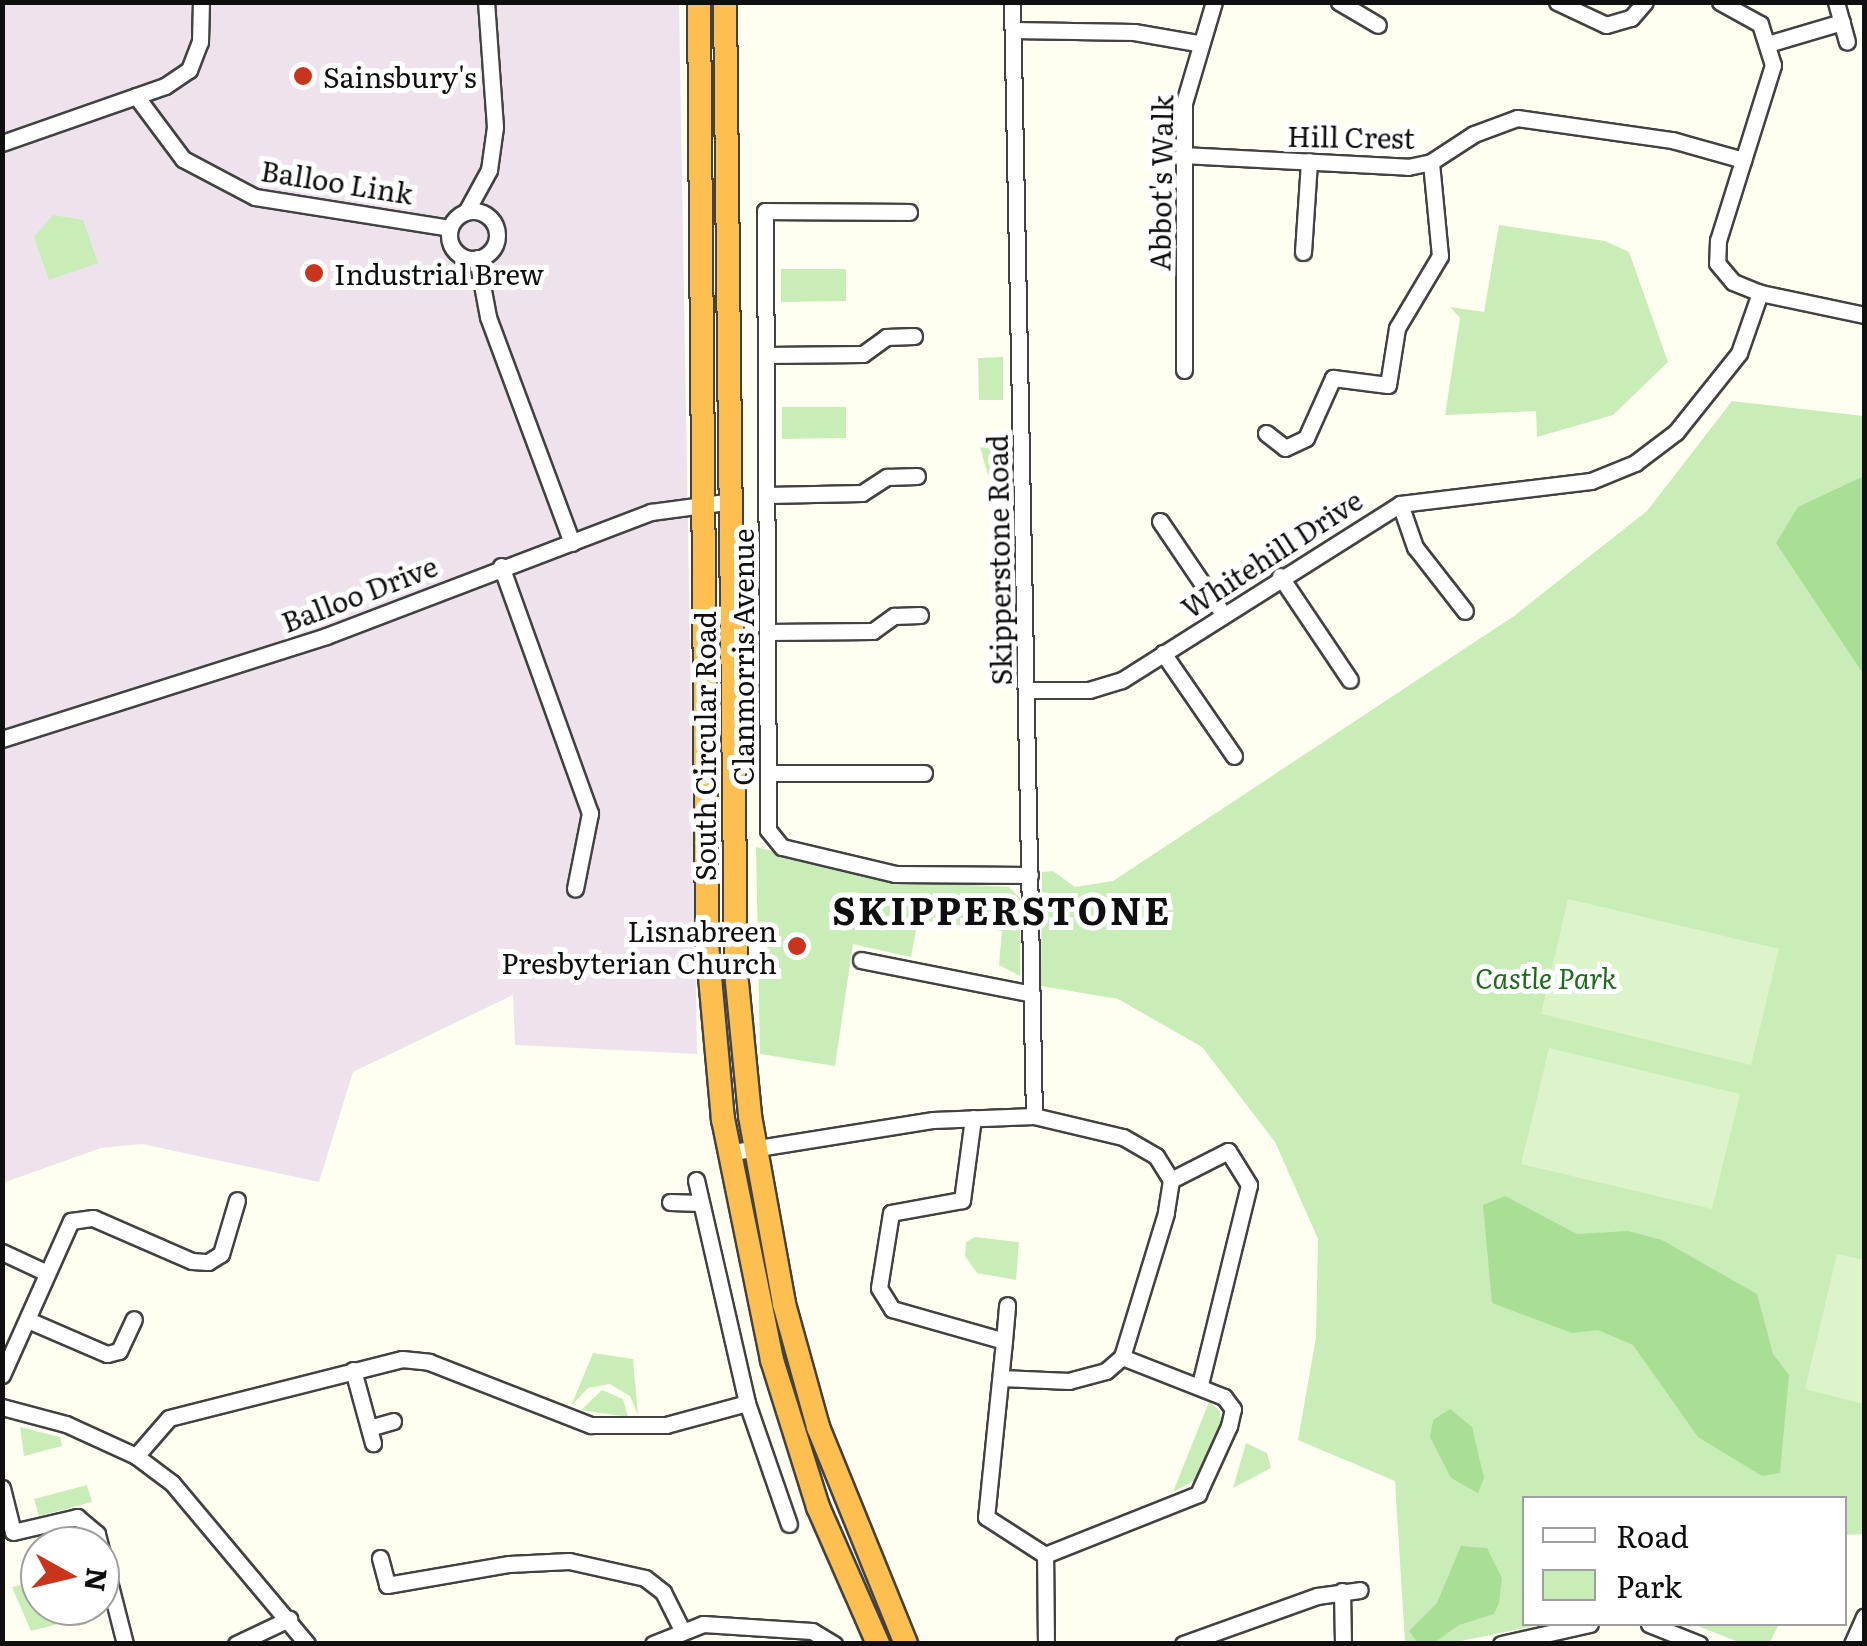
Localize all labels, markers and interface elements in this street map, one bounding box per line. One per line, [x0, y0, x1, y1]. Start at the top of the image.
place label: Sainsbury's [323, 59, 477, 93]
marker: Sainsbury's [292, 65, 314, 87]
street label: Abbot's Walk [1142, 95, 1178, 271]
street label: Hill Crest [1287, 118, 1415, 154]
street label: Balloo Link [259, 152, 415, 210]
place label: Industrial Brew [334, 256, 544, 290]
marker: Industrial Brew [303, 262, 325, 284]
street label: Skipperstone Road [979, 434, 1017, 686]
street label: Whitehill Drive [1174, 482, 1368, 624]
street label: Clanmorris Avenue [725, 528, 759, 786]
street label: Balloo Drive [276, 548, 442, 638]
street label: South Circular Road [687, 611, 721, 881]
district label: SKIPPERSTONE [832, 886, 1172, 932]
place label: Lisnabreen Presbyterian Church [501, 913, 777, 979]
marker: Lisnabreen Presbyterian Church [786, 935, 808, 957]
park label: Castle Park [1475, 960, 1617, 994]
legend [1522, 1496, 1847, 1626]
text: Road [1616, 1513, 1689, 1557]
north arrow [20, 1526, 120, 1626]
text: Park [1616, 1563, 1682, 1607]
text: N [75, 1565, 120, 1594]

